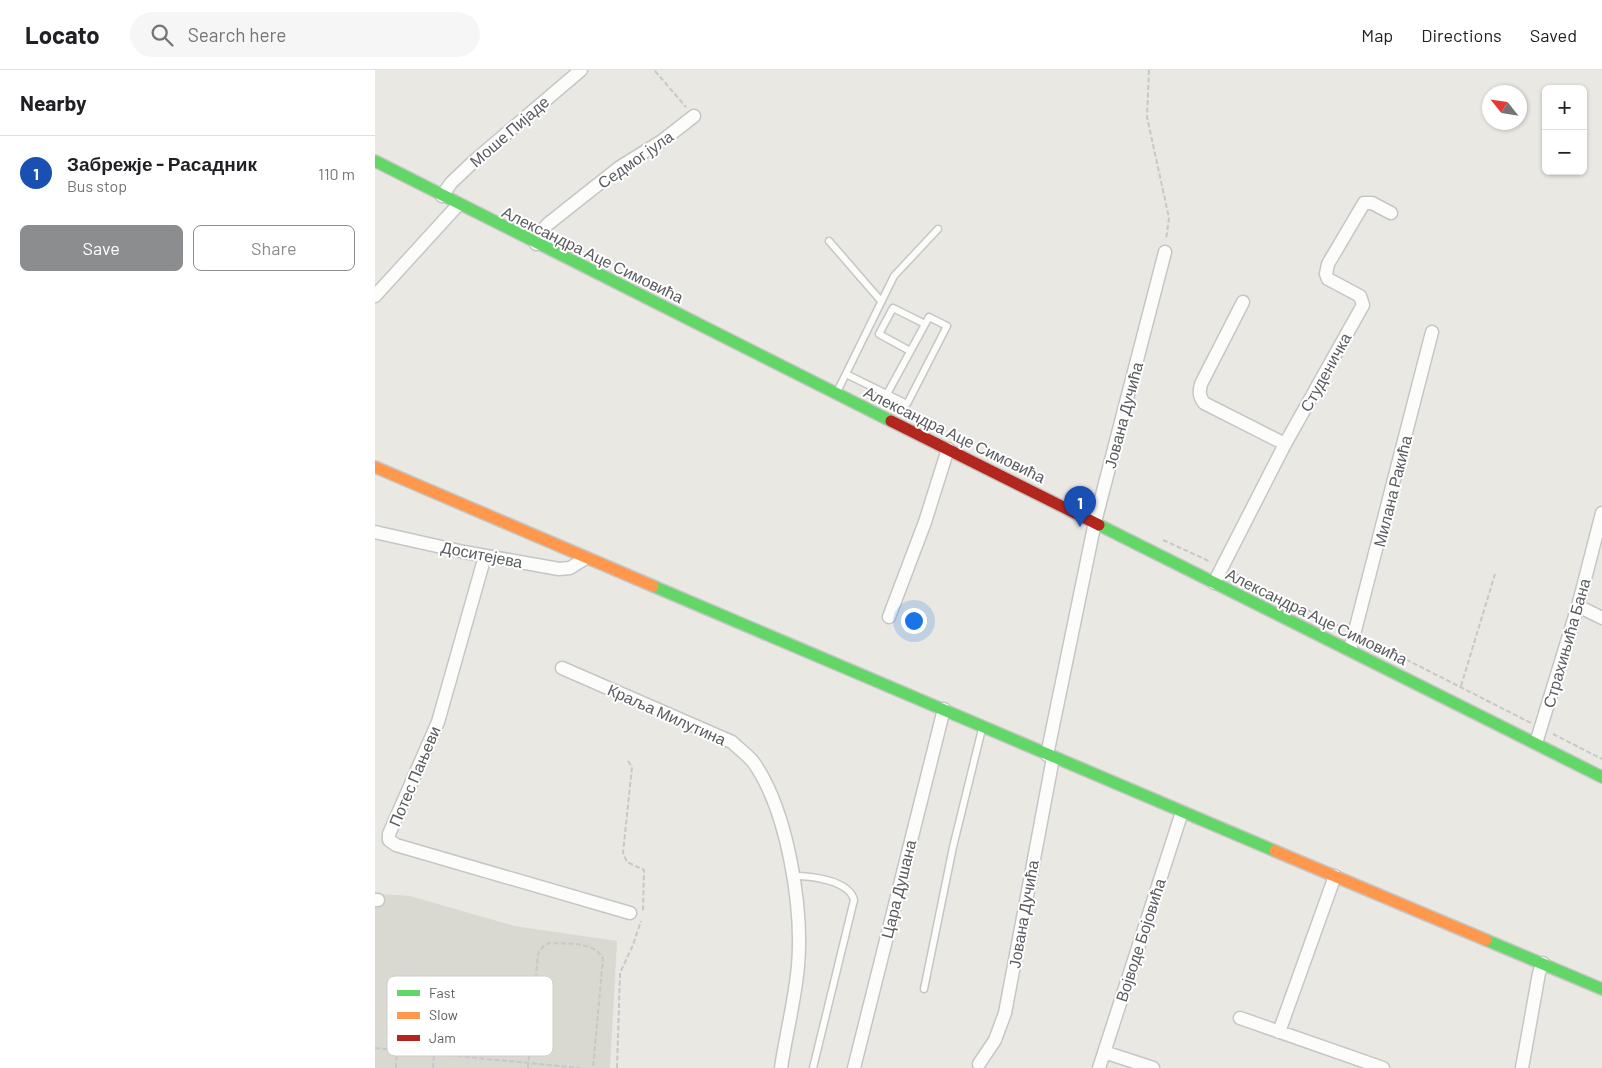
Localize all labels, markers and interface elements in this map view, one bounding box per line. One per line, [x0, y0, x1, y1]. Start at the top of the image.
search box [130, 12, 480, 57]
text: Locato [25, 20, 100, 49]
icon: search [148, 21, 176, 49]
text: Search here [188, 23, 286, 46]
text: Map [1361, 24, 1393, 46]
text: Directions [1421, 24, 1502, 46]
text: Saved [1530, 24, 1577, 46]
north arrow [1482, 85, 1527, 130]
map controls [1542, 85, 1587, 175]
button: + [1542, 85, 1587, 130]
text: Nearby [20, 90, 86, 115]
street label: Моше Пијаде [466, 91, 552, 170]
street label: Седмог јула [594, 126, 676, 192]
button: − [1542, 130, 1587, 175]
text: Забрежје - Расадник [67, 152, 257, 175]
text: 1 [33, 164, 39, 183]
text: 110 m [318, 164, 355, 183]
text: Bus stop [67, 176, 127, 195]
street label: Александра Аце Симовића [499, 202, 687, 306]
button: Save [20, 225, 183, 271]
button: Share [193, 225, 355, 271]
street label: Студеничка [1296, 329, 1354, 415]
street label: Јована Дучића [1100, 360, 1146, 470]
street label: Александра Аце Симовића [861, 382, 1049, 486]
street label: Милана Ракића [1369, 433, 1415, 549]
pin: 1 [1064, 486, 1096, 527]
street label: Доситејева [440, 537, 524, 571]
street label: Александра Аце Симовића [1223, 564, 1411, 668]
street label: Страхињића Бана [1538, 576, 1594, 710]
your location [901, 608, 927, 634]
street label: Краља Милутина [605, 679, 729, 749]
street label: Потес Пањеви [384, 723, 444, 829]
street label: Цара Душана [877, 838, 919, 940]
street label: Јована Дучића [1004, 858, 1042, 969]
street label: Војводе Бојовића [1111, 876, 1169, 1004]
legend [387, 976, 553, 1056]
text: Fast [429, 984, 455, 1001]
text: Slow [429, 1006, 458, 1023]
text: Jam [429, 1029, 456, 1046]

